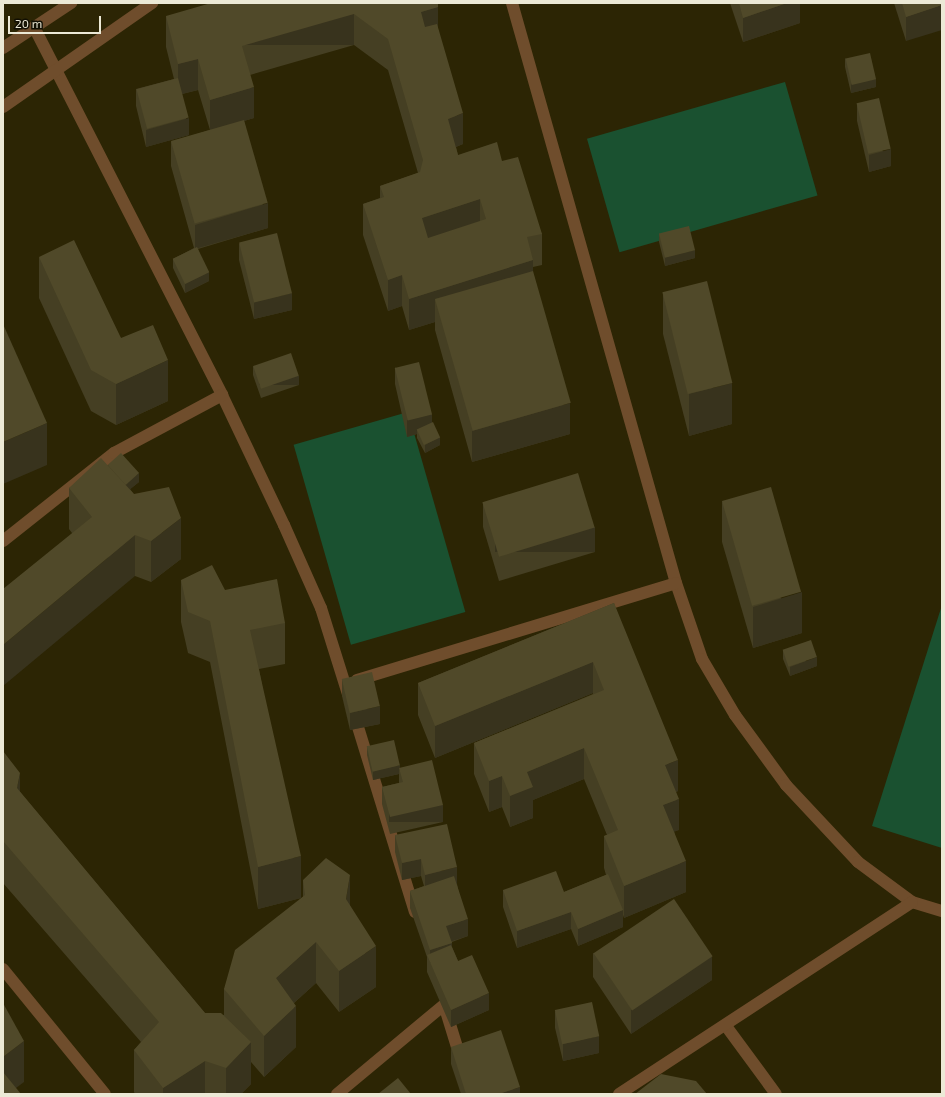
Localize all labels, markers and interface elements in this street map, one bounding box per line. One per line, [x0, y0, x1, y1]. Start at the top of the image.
scale bar [10, 8, 103, 34]
text: 20 m [15, 16, 42, 30]

